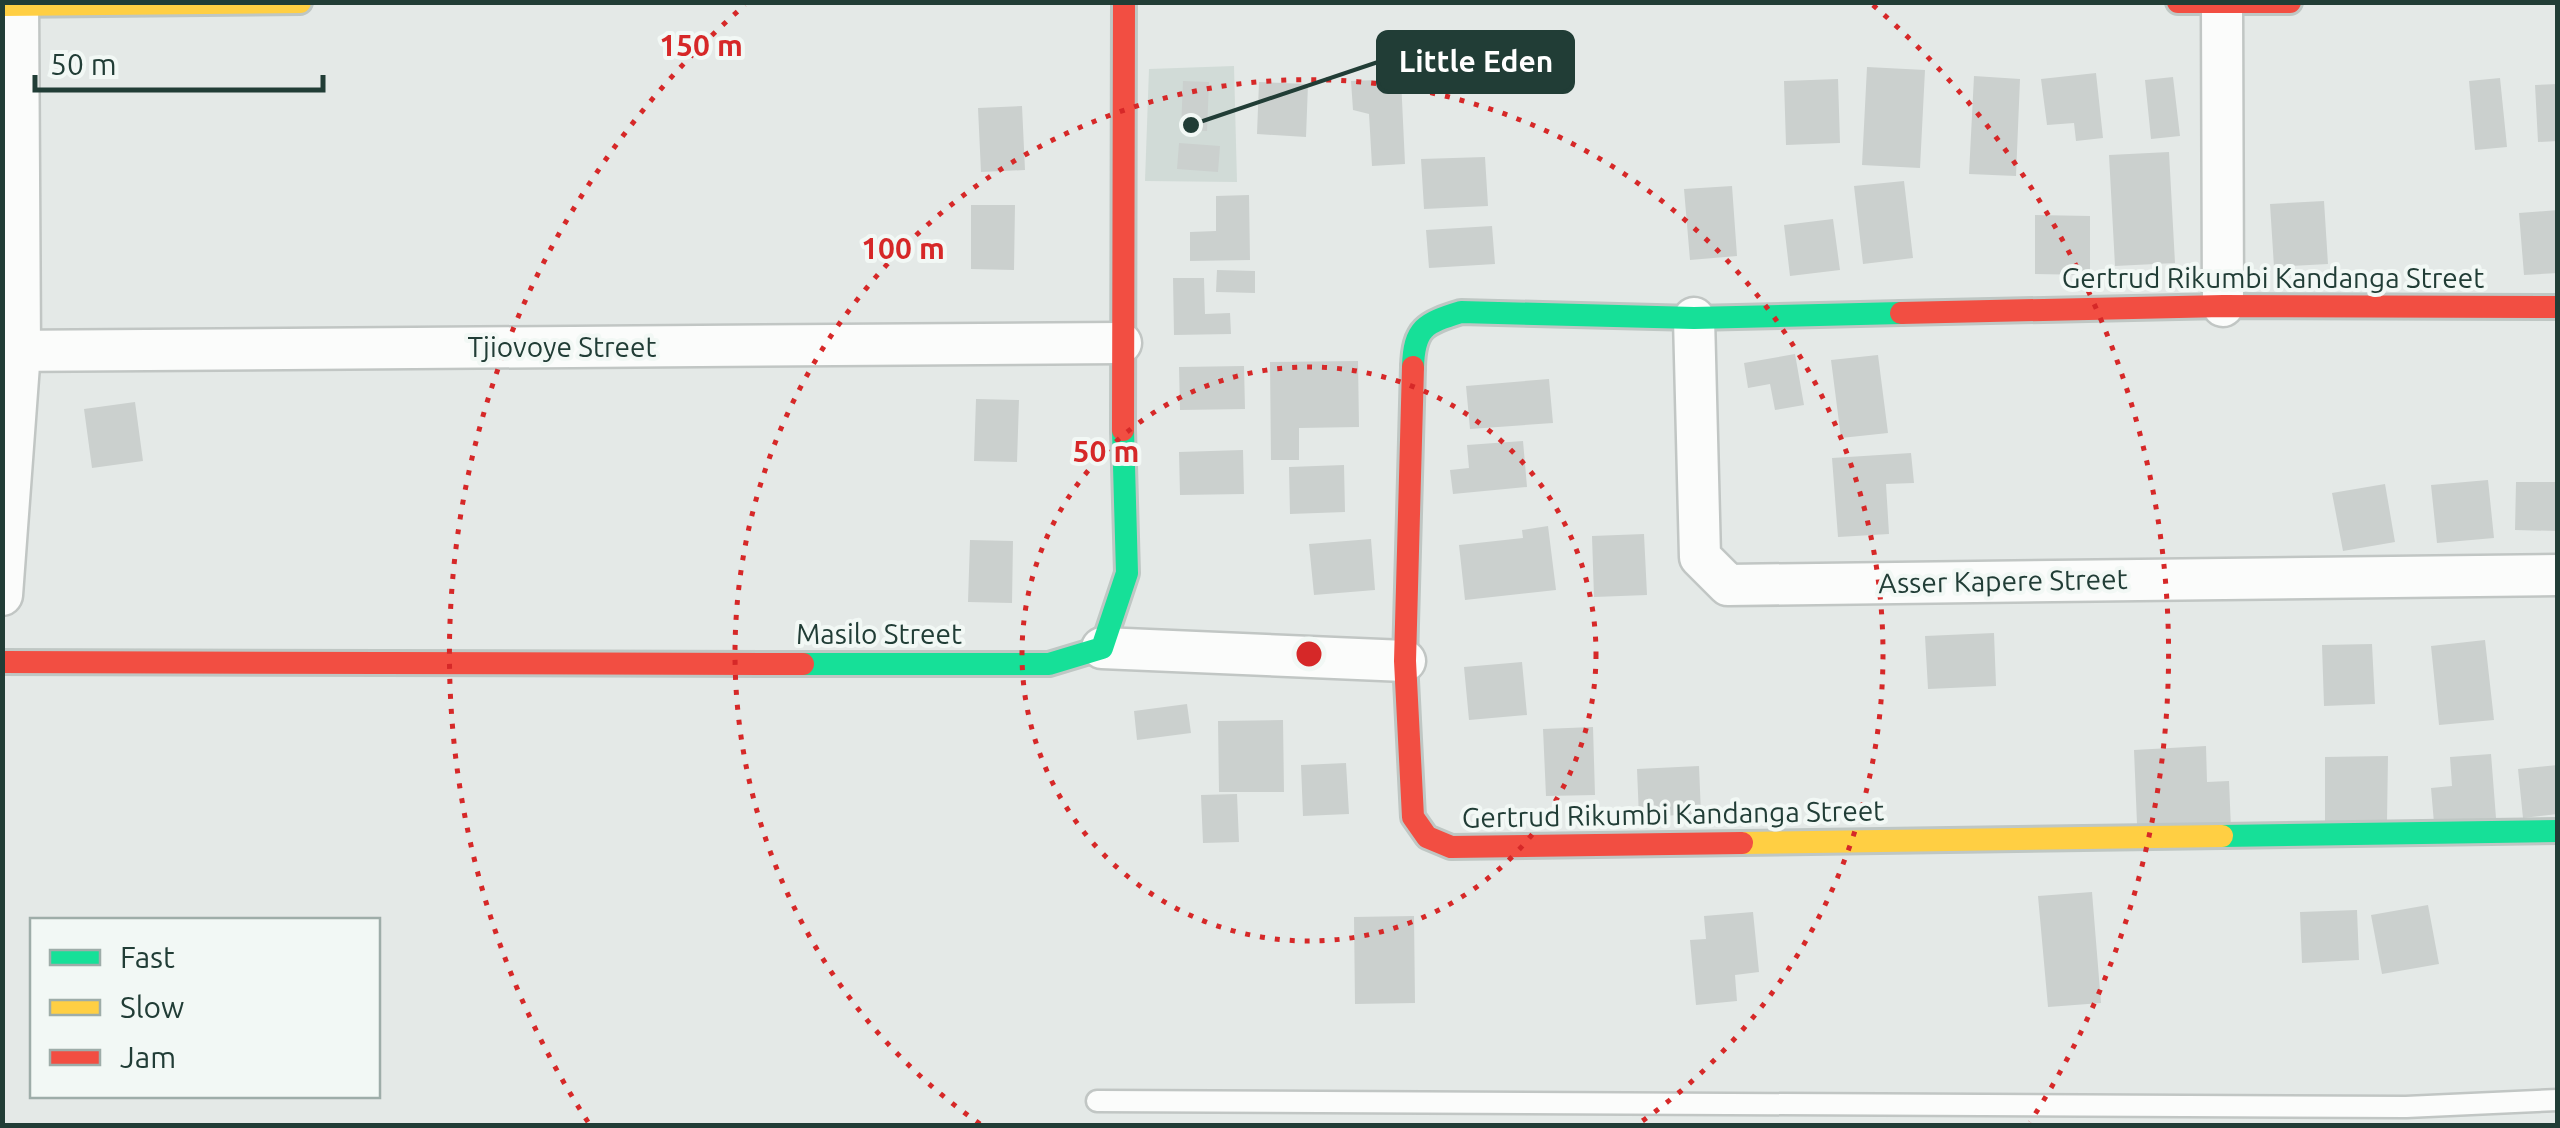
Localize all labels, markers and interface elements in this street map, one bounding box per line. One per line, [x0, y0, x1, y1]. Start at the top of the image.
text: 150 m [659, 28, 743, 62]
scale bar [35, 30, 322, 92]
callout: Little Eden [1378, 32, 1573, 92]
text: Little Eden [1399, 44, 1553, 78]
text: 50 m [50, 47, 117, 81]
text: 100 m [861, 231, 945, 265]
street label: Gertrud Rikumbi Kandanga Street [2062, 262, 2484, 293]
street label: Tjiovoye Street [468, 331, 656, 362]
text: 50 m [1073, 434, 1139, 468]
street label: Asser Kapere Street [1878, 563, 2128, 598]
street label: Masilo Street [796, 618, 962, 649]
centre of rings [1291, 636, 1327, 672]
street label: Gertrud Rikumbi Kandanga Street [1462, 794, 1884, 833]
legend [30, 918, 380, 1098]
text: Fast [120, 940, 175, 974]
text: Slow [120, 990, 184, 1024]
text: Jam [120, 1040, 176, 1074]

